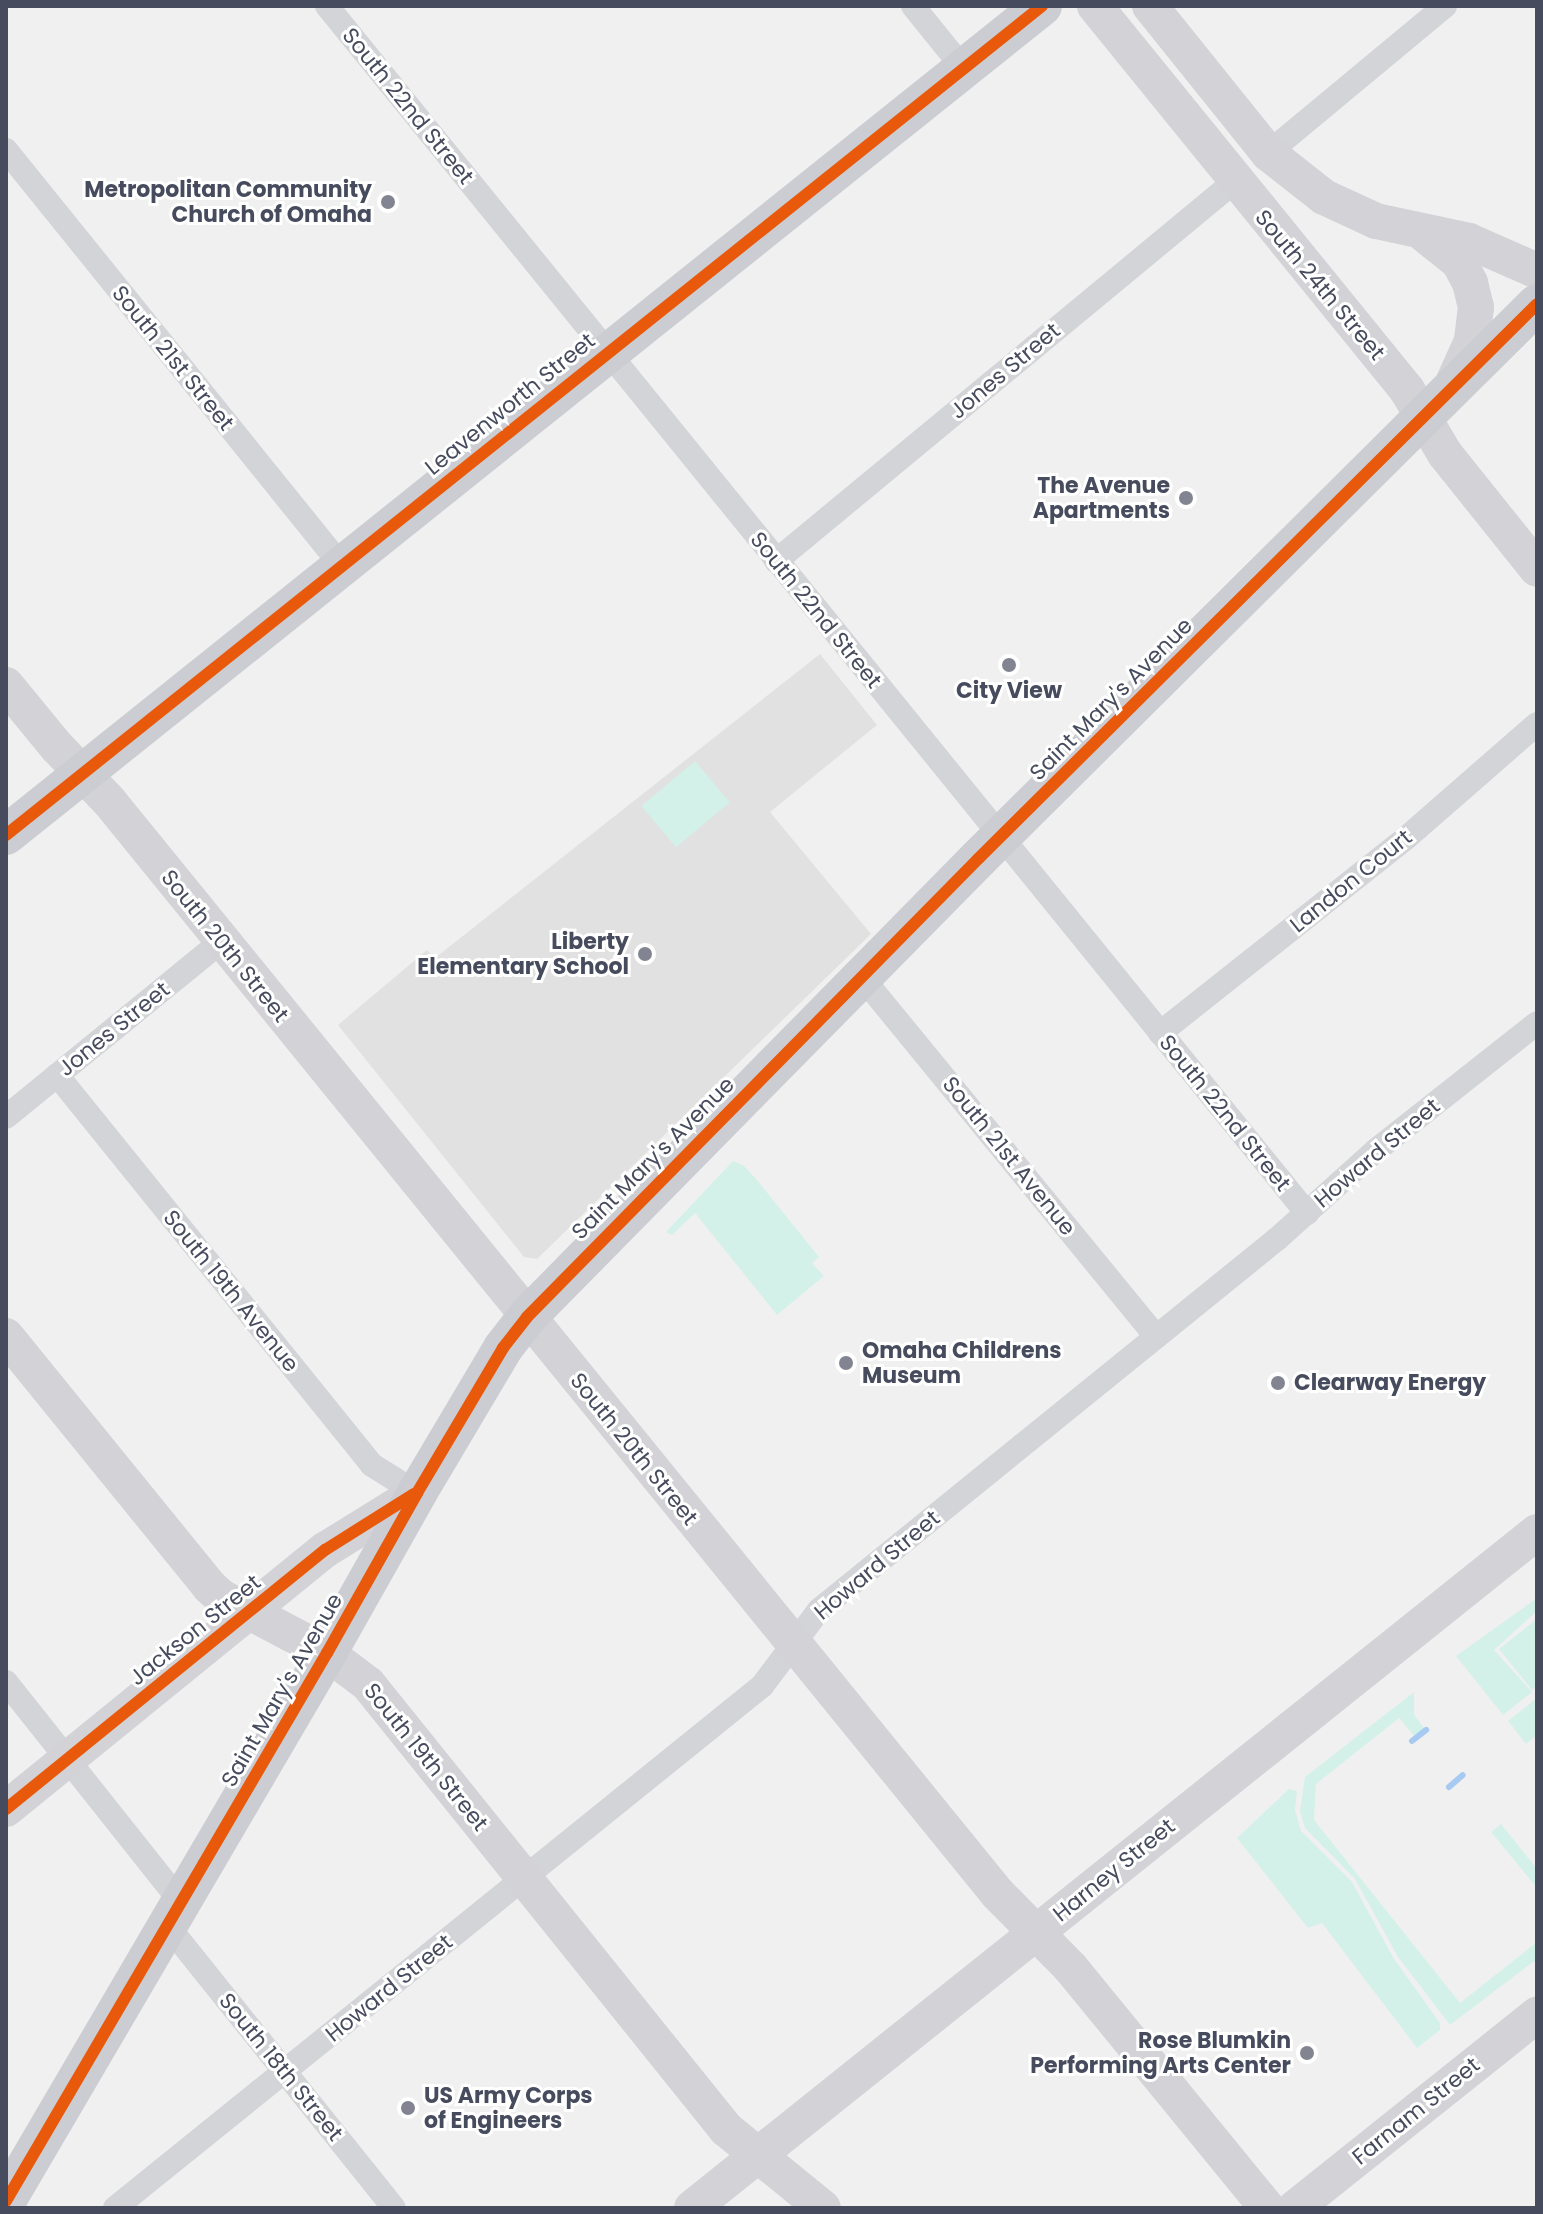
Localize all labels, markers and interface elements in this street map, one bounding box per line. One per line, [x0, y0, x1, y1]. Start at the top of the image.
street label: South 22nd Street [337, 22, 479, 190]
place label: Metropolitan Community Church of Omaha [84, 176, 372, 228]
marker: Metropolitan Community Church of Omaha [379, 193, 397, 211]
street label: South 24th Street [1249, 205, 1391, 365]
street label: South 21st Street [107, 280, 239, 436]
street label: Jones Street [945, 317, 1065, 425]
street label: Leavenworth Street [420, 327, 600, 481]
place label: The Avenue Apartments [1033, 472, 1170, 524]
marker: The Avenue Apartments [1177, 489, 1195, 507]
street label: South 22nd Street [745, 526, 887, 694]
street label: Saint Mary's Avenue [1024, 612, 1198, 786]
marker: City View [1000, 656, 1018, 674]
place label: City View [956, 678, 1062, 704]
street label: Landon Court [1285, 824, 1417, 938]
street label: South 20th Street [156, 865, 294, 1027]
place label: Liberty Elementary School [417, 928, 629, 980]
marker: Liberty Elementary School [636, 945, 654, 963]
street label: Jones Street [53, 976, 175, 1082]
street label: South 22nd Street [1154, 1029, 1296, 1197]
street label: Saint Mary's Avenue [566, 1071, 740, 1245]
street label: South 21st Avenue [937, 1071, 1081, 1241]
street label: Howard Street [1309, 1093, 1445, 1213]
street label: South 19th Avenue [158, 1205, 304, 1377]
place label: Omaha Childrens Museum [862, 1337, 1062, 1388]
marker: Omaha Childrens Museum [837, 1354, 855, 1372]
street label: South 20th Street [565, 1368, 703, 1530]
place label: Clearway Energy [1294, 1370, 1486, 1396]
marker: Clearway Energy [1269, 1374, 1287, 1392]
street label: Howard Street [809, 1505, 945, 1625]
street label: Jackson Street [124, 1569, 266, 1691]
street label: Saint Mary's Avenue [216, 1589, 348, 1791]
street label: South 19th Street [358, 1678, 494, 1836]
street label: Harney Street [1048, 1813, 1180, 1927]
street label: Howard Street [320, 1929, 458, 2047]
street label: South 18th Street [213, 1988, 349, 2146]
place label: Rose Blumkin Performing Arts Center [1030, 2027, 1291, 2078]
marker: Rose Blumkin Performing Arts Center [1298, 2044, 1316, 2062]
street label: Farnam Street [1347, 2052, 1485, 2170]
place label: US Army Corps of Engineers [424, 2082, 593, 2134]
marker: US Army Corps of Engineers [399, 2099, 417, 2117]

